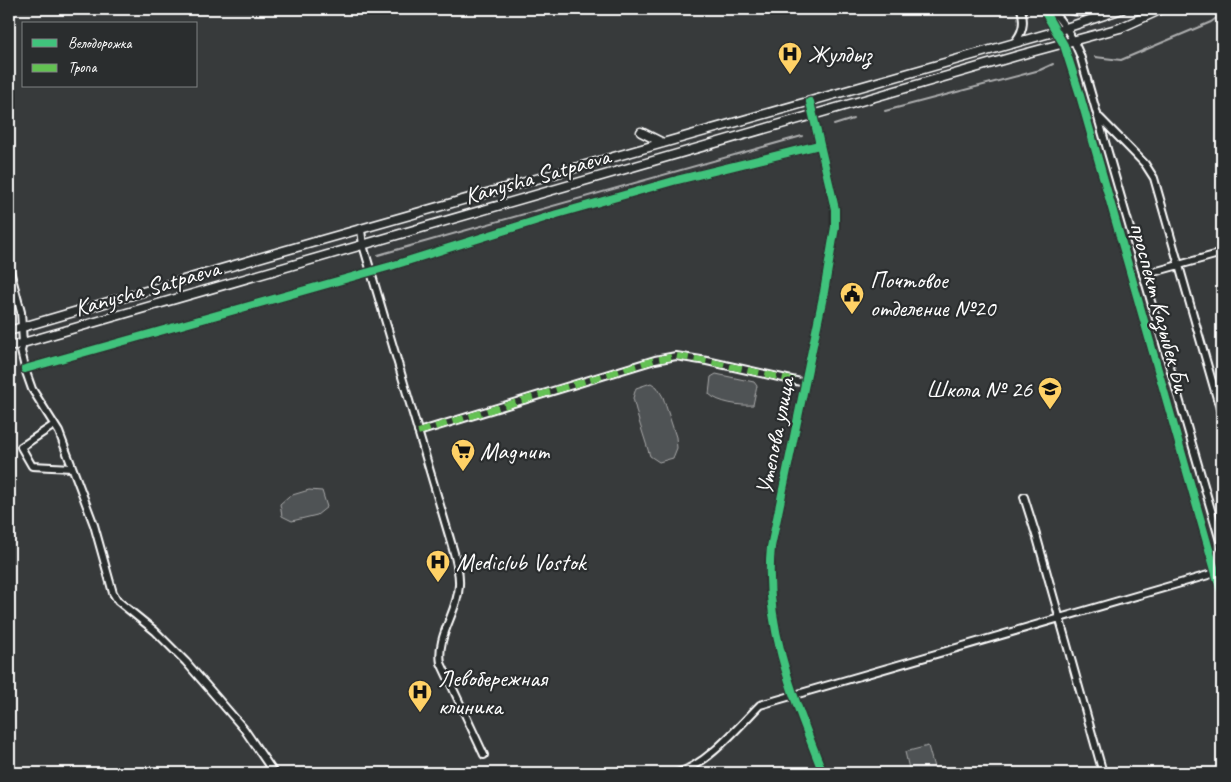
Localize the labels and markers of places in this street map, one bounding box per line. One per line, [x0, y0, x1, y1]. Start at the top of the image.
place label: Жулдыз [808, 39, 874, 70]
hospital icon: Жулдыз [777, 41, 803, 75]
place label: Почтовое отделение №20 [870, 265, 998, 323]
public building icon: Почтовое отделение №20 [839, 281, 865, 315]
place label: Школа № 26 [926, 374, 1033, 404]
school or university icon: Школа № 26 [1037, 376, 1063, 410]
place label: Magnum [480, 436, 550, 466]
supermarket icon: Magnum [450, 438, 476, 472]
place label: Mediclub Vostok [456, 547, 588, 577]
hospital icon: Mediclub Vostok [425, 549, 451, 583]
place label: Левобережная клиника [438, 663, 549, 721]
hospital icon: Левобережная клиника [407, 679, 433, 713]

